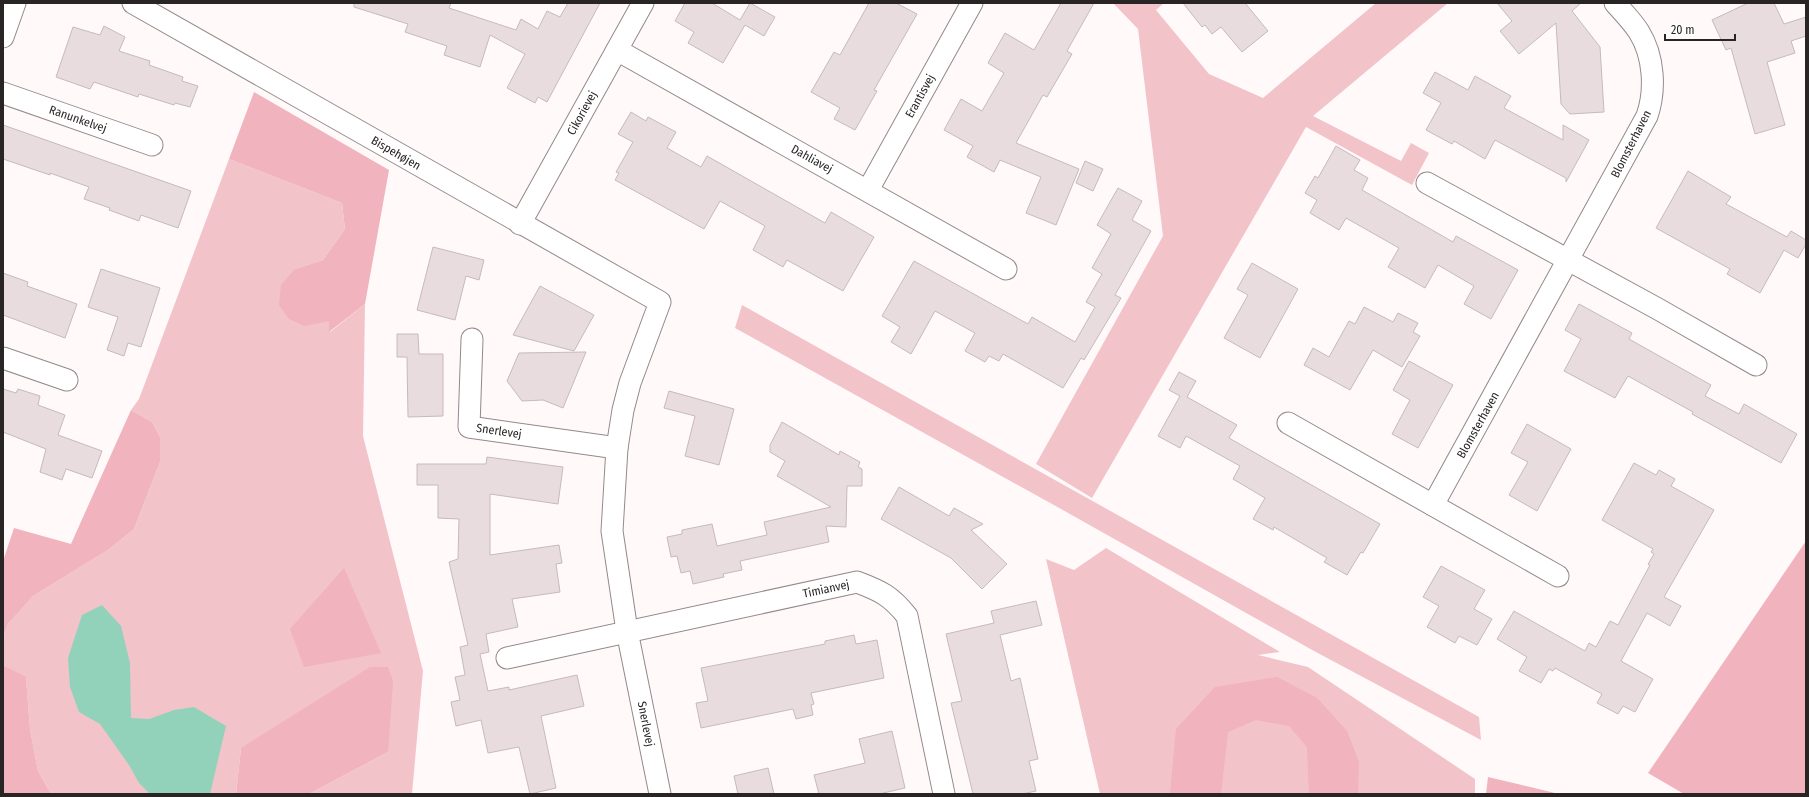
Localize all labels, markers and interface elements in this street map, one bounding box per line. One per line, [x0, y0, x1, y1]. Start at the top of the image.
scale bar [1665, 16, 1735, 42]
text: 20 m [1671, 23, 1695, 37]
street label: Erantisvej [902, 72, 938, 120]
street label: Cikorievej [564, 88, 600, 138]
street label: Ranunkelvej [47, 103, 109, 135]
street label: Blomsterhaven [1608, 108, 1654, 180]
street label: Bispehøjen [369, 133, 423, 173]
street label: Dahliavej [789, 142, 835, 176]
street label: Blomsterhaven [1454, 389, 1502, 461]
street label: Snerlevej [475, 421, 523, 441]
street label: Timianvej [801, 577, 851, 601]
street label: Snerlevej [635, 700, 657, 748]

